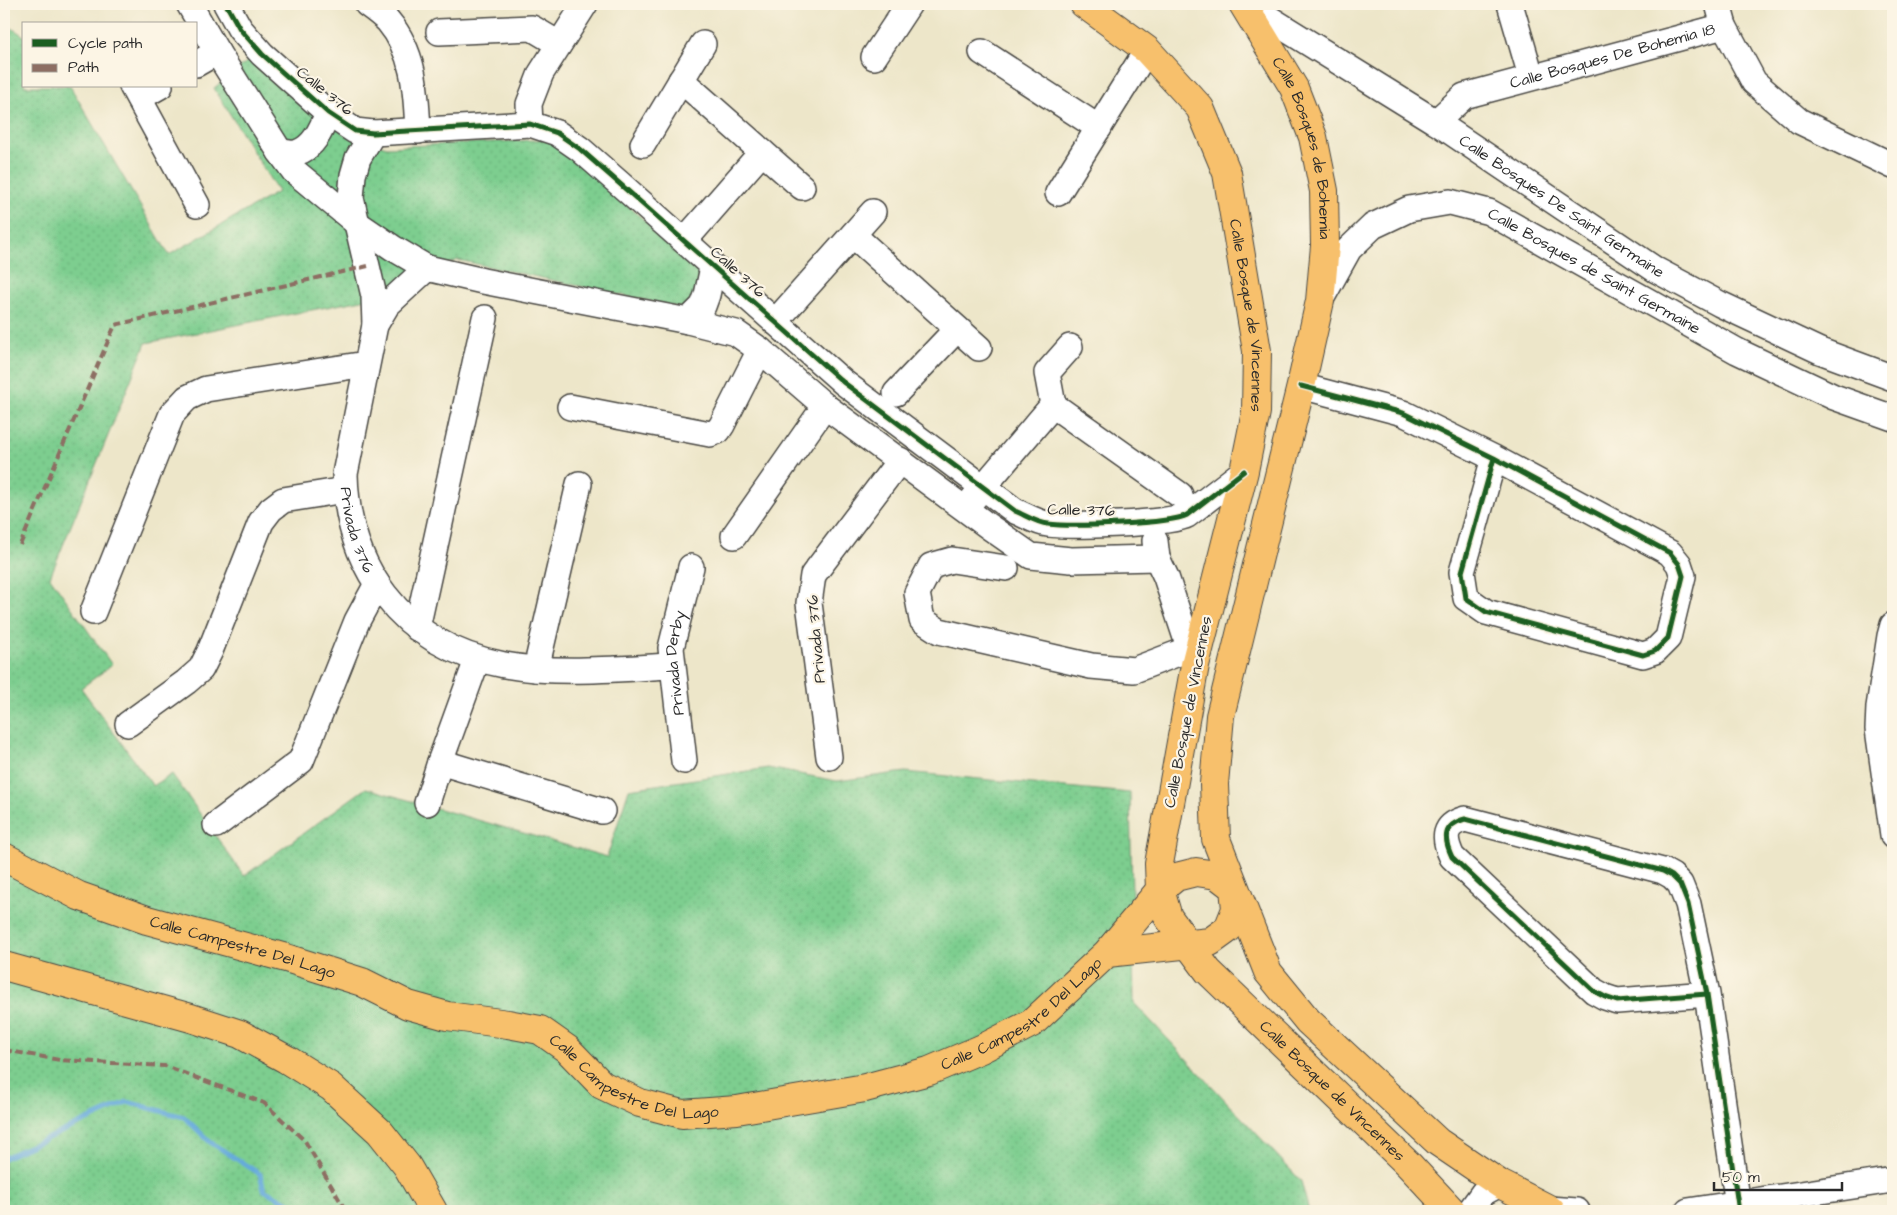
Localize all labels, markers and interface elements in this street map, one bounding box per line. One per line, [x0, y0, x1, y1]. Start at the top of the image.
street label: Calle Bosques De Bohemia 18 [1507, 18, 1718, 94]
legend [22, 22, 198, 88]
text: Cycle path [68, 33, 143, 55]
street label: Calle Bosques de Bohemia [1267, 53, 1336, 240]
text: Path [68, 57, 99, 78]
street label: Calle 376 [292, 61, 358, 121]
street label: Calle Bosques De Saint Germaine [1455, 130, 1668, 283]
street label: Calle Bosques de Saint Germaine [1484, 203, 1705, 340]
street label: Calle Bosque de Vincennes [1224, 217, 1268, 412]
street label: Calle 376 [706, 241, 770, 303]
street label: Privada 376 [335, 486, 380, 577]
street label: Calle 376 [1047, 498, 1115, 522]
street label: Privada 376 [801, 594, 831, 684]
street label: Privada Derby [660, 608, 692, 717]
street label: Calle Bosque de Vincennes [1159, 614, 1217, 810]
street label: Calle Campestre Del Lago [147, 910, 338, 984]
street label: Calle Campestre Del Lago [937, 952, 1107, 1076]
street label: Calle Bosque de Vincennes [1255, 1015, 1410, 1166]
street label: Calle Campestre Del Lago [545, 1029, 719, 1125]
scale bar [1714, 1160, 1842, 1192]
text: 50 m [1722, 1167, 1760, 1188]

